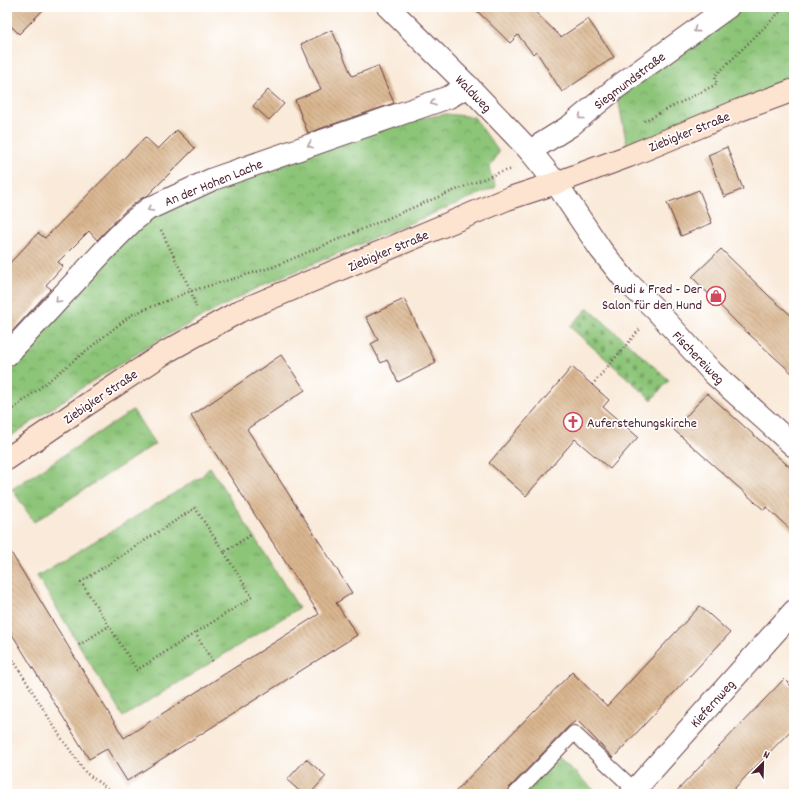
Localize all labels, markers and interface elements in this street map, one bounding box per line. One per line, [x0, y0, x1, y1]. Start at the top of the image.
one-way arrow [693, 25, 700, 33]
street label: Siegmundstraße [590, 48, 670, 115]
street label: Waldweg [449, 71, 496, 118]
one-way arrow [429, 98, 436, 106]
street label: Ziebigker Straße [646, 107, 733, 158]
one-way arrow [579, 112, 586, 119]
one-way arrow [307, 141, 314, 149]
street label: An der Hohen Lache [162, 155, 266, 213]
one-way arrow [147, 204, 154, 211]
street label: Ziebigker Straße [345, 226, 432, 278]
place label: Rudi & Fred - Der Salon für den Hund [602, 280, 703, 316]
shop icon: Rudi & Fred - Der Salon für den Hund [705, 285, 727, 307]
one-way arrow [55, 295, 63, 303]
street label: Fischereiweg [667, 327, 728, 390]
street label: Ziebigker Straße [60, 365, 142, 430]
church icon: Auferstehungskirche [562, 411, 584, 433]
place label: Auferstehungskirche [587, 414, 697, 434]
street label: Kiefernweg [686, 676, 741, 733]
north arrow [743, 743, 783, 783]
text: N [760, 747, 772, 764]

